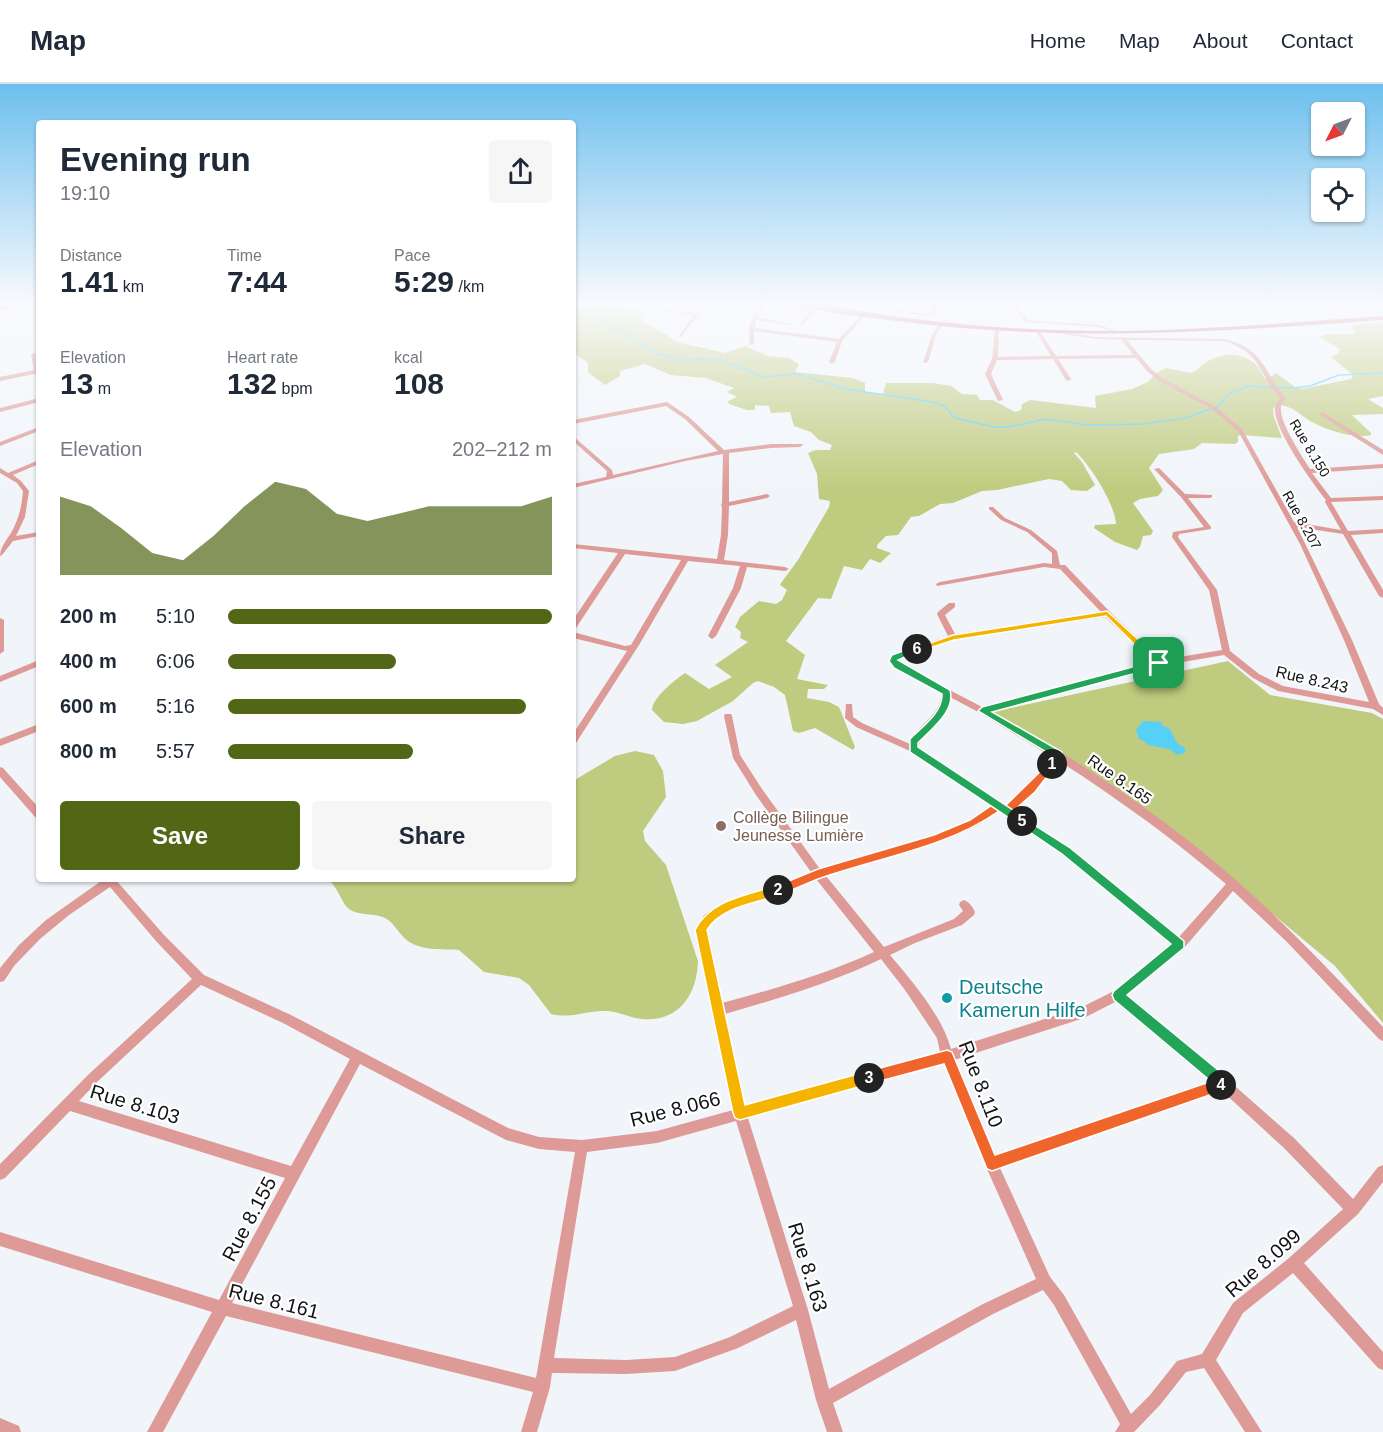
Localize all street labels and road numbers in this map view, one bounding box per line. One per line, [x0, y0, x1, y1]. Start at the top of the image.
street label: Rue 8.150 [1287, 416, 1334, 480]
street label: Rue 8.207 [1279, 488, 1325, 552]
street label: Rue 8.243 [1274, 663, 1350, 696]
street label: Rue 8.165 [1085, 751, 1155, 808]
street label: Rue 8.110 [954, 1038, 1008, 1130]
street label: Rue 8.103 [88, 1080, 182, 1128]
street label: Rue 8.066 [628, 1087, 722, 1131]
street label: Rue 8.155 [218, 1173, 280, 1265]
street label: Rue 8.163 [784, 1220, 832, 1314]
street label: Rue 8.099 [1221, 1224, 1305, 1302]
street label: Rue 8.161 [227, 1279, 321, 1323]

